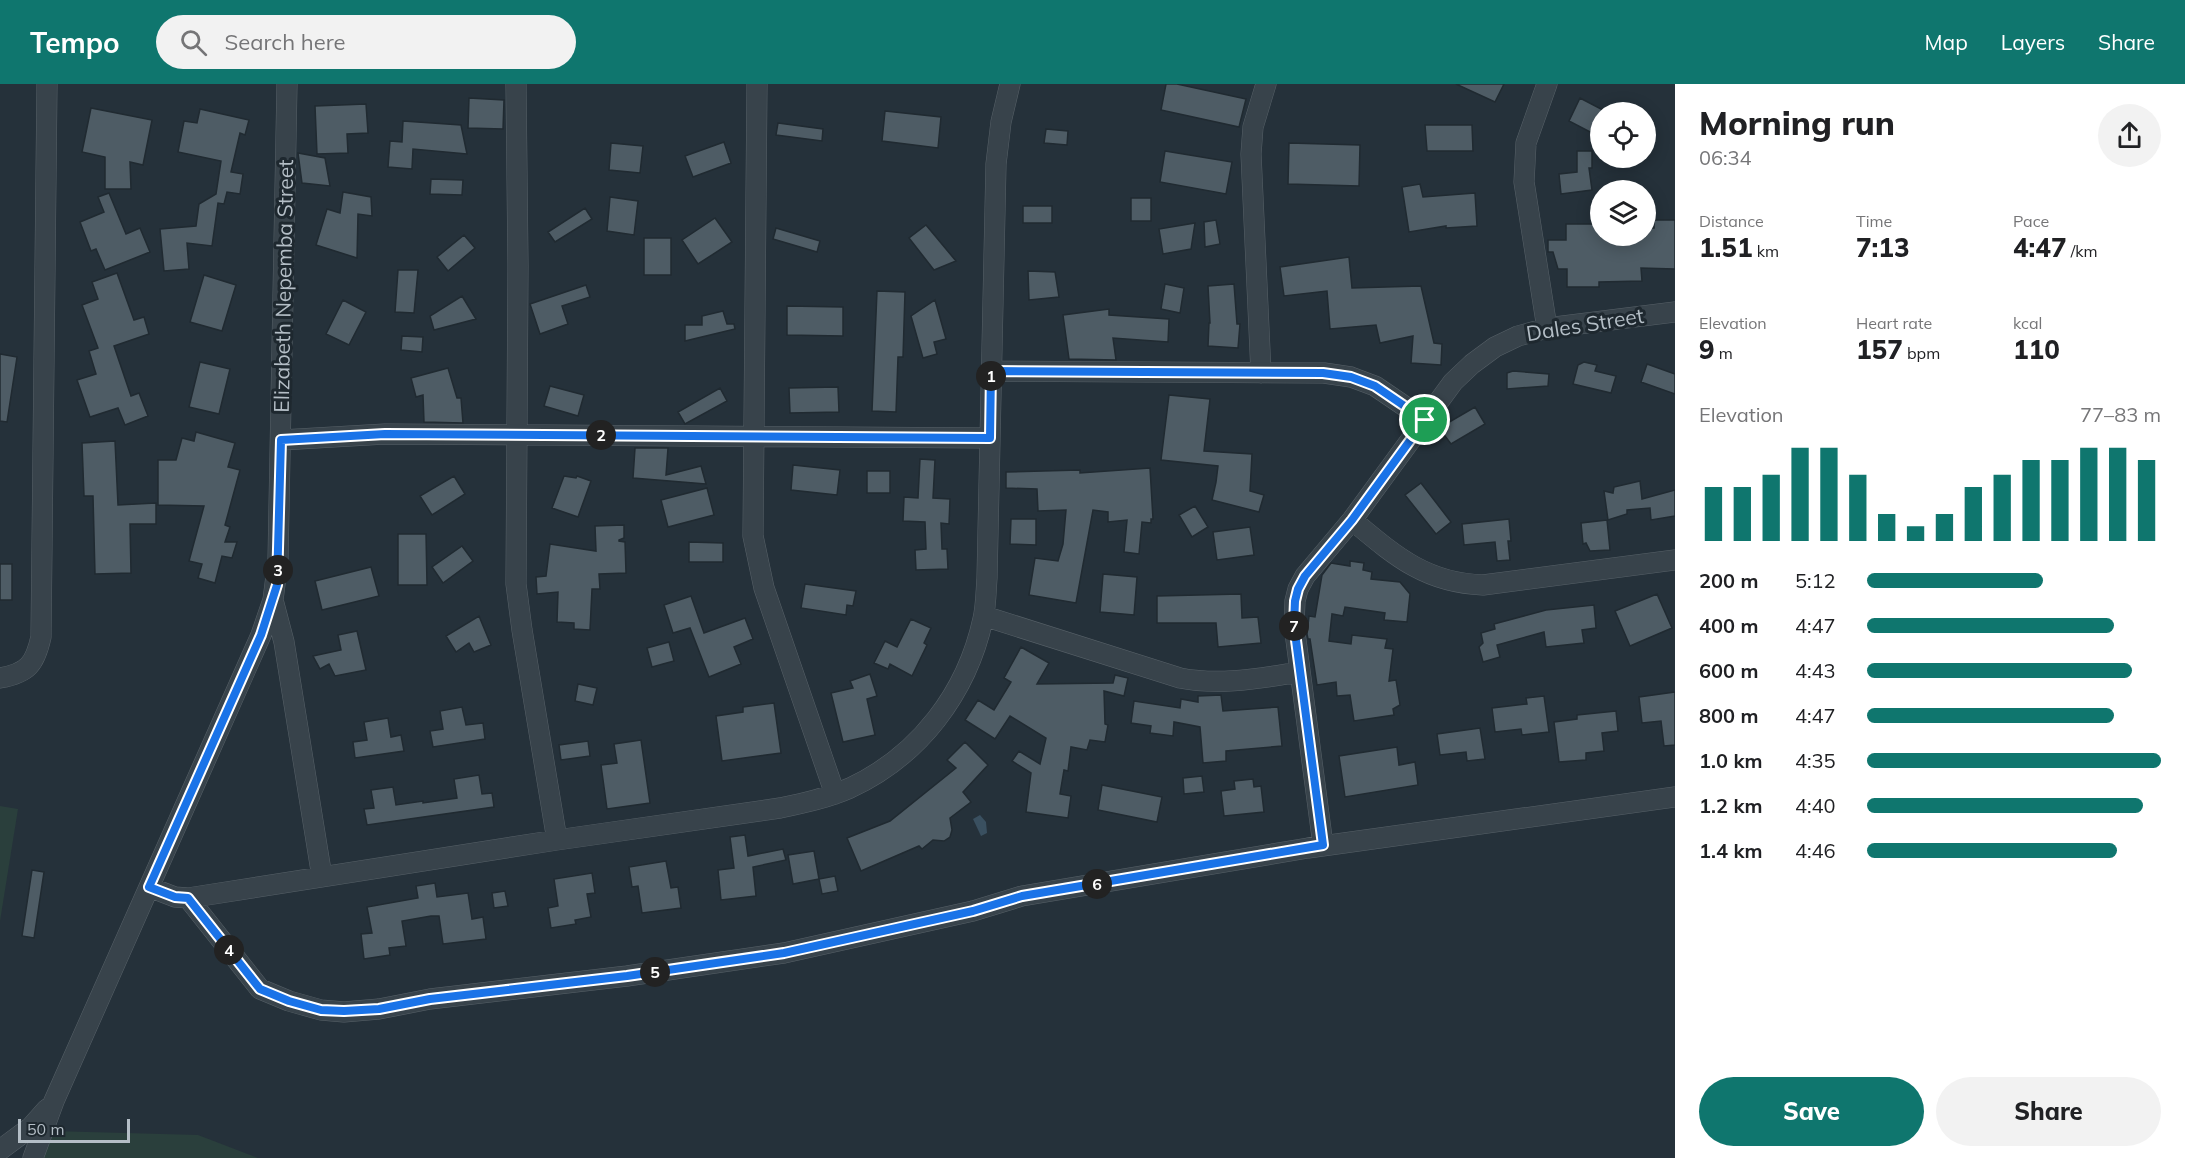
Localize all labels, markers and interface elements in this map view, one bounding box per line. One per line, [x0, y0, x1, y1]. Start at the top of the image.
search box [156, 15, 576, 69]
text: Tempo [30, 25, 120, 60]
icon: search [177, 26, 210, 59]
text: Search here [225, 28, 346, 56]
text: Map [1925, 29, 1968, 55]
text: Layers [2001, 29, 2065, 55]
text: Share [2098, 29, 2155, 55]
map controls [1590, 102, 1656, 246]
button: locate [1590, 102, 1656, 168]
text: Morning run [1699, 102, 1895, 143]
button: share [2098, 104, 2161, 167]
text: 06:34 [1699, 145, 1752, 170]
street label: Elizabeth Nepemba Street [268, 159, 298, 413]
button: layers [1590, 180, 1656, 246]
text: Distance [1699, 211, 1764, 231]
text: Time [1856, 211, 1892, 231]
text: Pace [2013, 211, 2049, 231]
text: 1.51 [1699, 231, 1753, 264]
text: 7:13 [1856, 231, 1910, 264]
text: 4:47 [2013, 231, 2067, 264]
text: km [1753, 241, 1779, 261]
text: /km [2067, 241, 2098, 261]
street label: Dales Street [1524, 302, 1645, 346]
text: Elevation [1699, 313, 1767, 333]
text: Heart rate [1856, 313, 1932, 333]
text: kcal [2013, 313, 2042, 333]
text: 9 [1699, 333, 1715, 366]
text: 157 [1856, 333, 1903, 366]
text: 110 [2013, 333, 2060, 366]
text: m [1715, 343, 1733, 363]
text: bpm [1903, 343, 1940, 363]
pin: 1 [976, 361, 1006, 391]
text: 1 [986, 366, 996, 386]
pin [1399, 394, 1450, 445]
text: Elevation [1699, 402, 1784, 427]
text: 77–83 m [2080, 402, 2161, 427]
icon: arrive [1408, 403, 1441, 436]
pin: 2 [586, 420, 616, 450]
text: 2 [596, 425, 606, 445]
pin: 3 [263, 555, 293, 585]
text: 3 [273, 560, 283, 580]
text: 200 m [1699, 568, 1758, 593]
text: 5:12 [1795, 568, 1836, 593]
pin: 7 [1279, 611, 1309, 641]
text: 400 m [1699, 613, 1758, 638]
text: 4:47 [1795, 613, 1836, 638]
text: 7 [1289, 616, 1299, 636]
text: 600 m [1699, 658, 1758, 683]
text: 4:43 [1795, 658, 1836, 683]
text: 800 m [1699, 703, 1758, 728]
text: 4:47 [1795, 703, 1836, 728]
text: 1.0 km [1699, 748, 1762, 773]
text: 4:35 [1795, 748, 1836, 773]
text: 1.2 km [1699, 793, 1762, 818]
text: 4:40 [1795, 793, 1836, 818]
text: 1.4 km [1699, 838, 1762, 863]
text: 4:46 [1795, 838, 1836, 863]
pin: 6 [1082, 869, 1112, 899]
text: 6 [1092, 874, 1102, 894]
pin: 4 [214, 935, 244, 965]
text: 4 [224, 940, 234, 960]
pin: 5 [640, 957, 670, 987]
text: 5 [650, 962, 660, 982]
button: Save [1699, 1077, 1924, 1146]
button: Share [1936, 1077, 2161, 1146]
scale bar [18, 1116, 130, 1144]
text: 50 m [27, 1119, 64, 1139]

